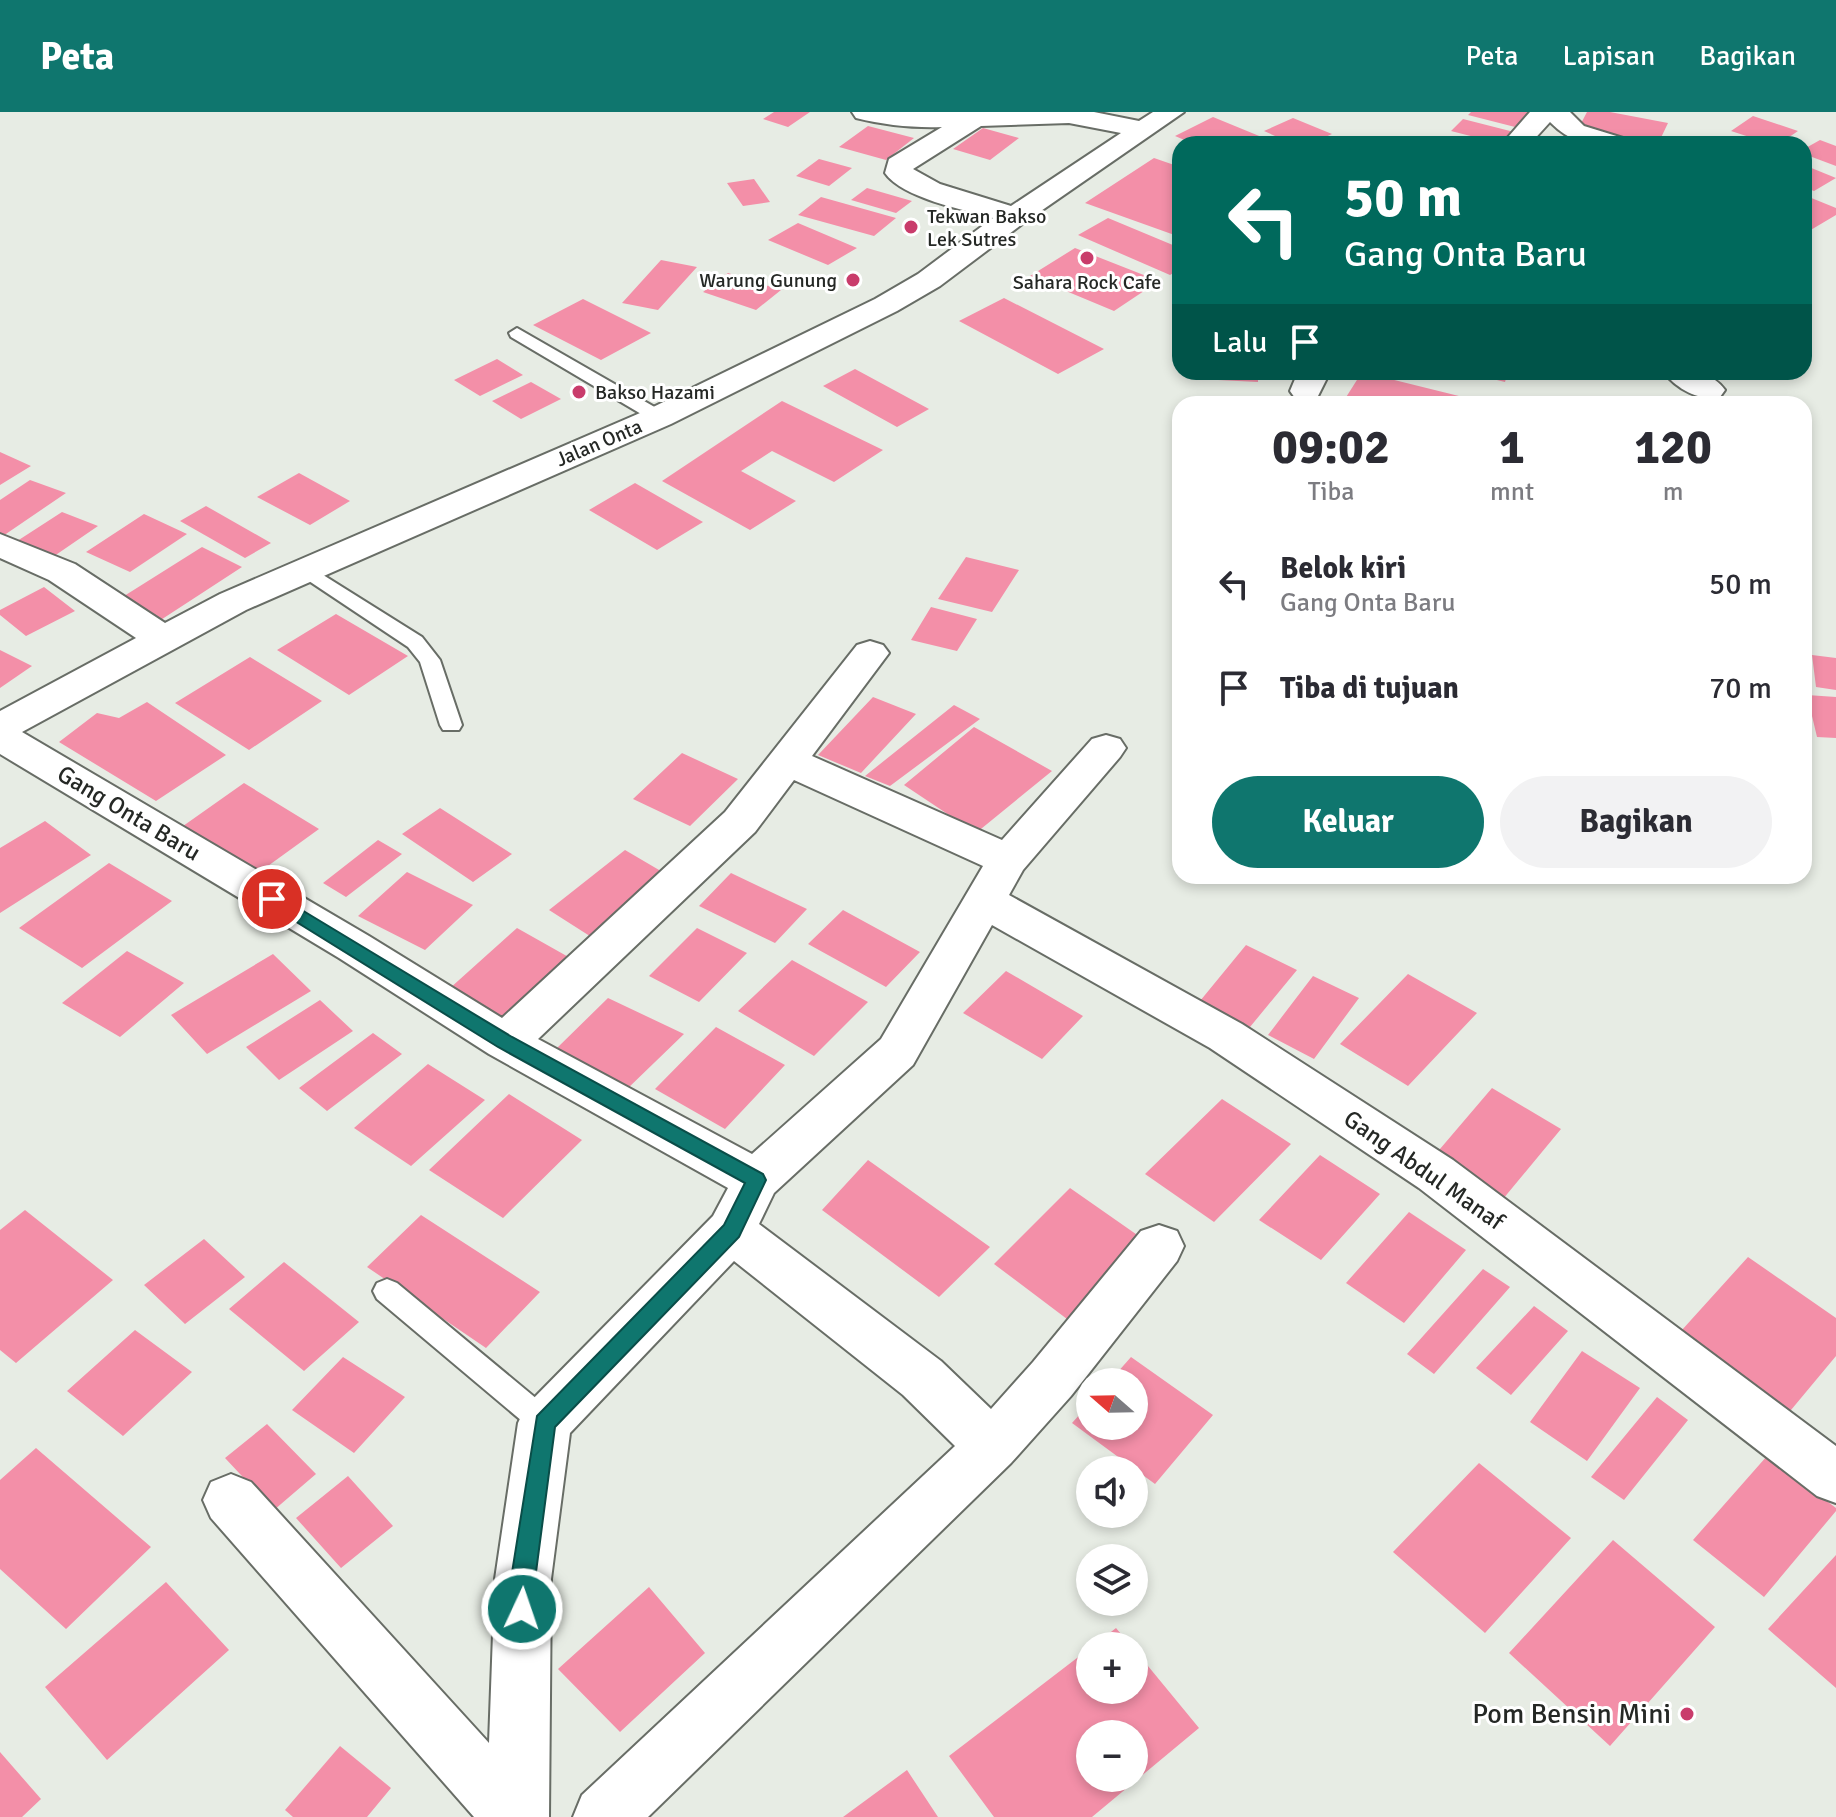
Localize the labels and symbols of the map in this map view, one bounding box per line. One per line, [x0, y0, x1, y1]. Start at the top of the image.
place label: Tekwan Bakso Lek Sutres [927, 204, 1046, 252]
marker: Tekwan Bakso Lek Sutres [902, 218, 920, 236]
marker: Sahara Rock Cafe [1078, 249, 1096, 267]
place label: Warung Gunung [699, 268, 837, 293]
place label: Sahara Rock Cafe [1013, 270, 1161, 295]
marker: Warung Gunung [844, 271, 862, 289]
place label: Bakso Hazami [595, 380, 715, 405]
marker: Bakso Hazami [570, 383, 588, 401]
street label: Jalan Onta [552, 414, 646, 472]
street label: Gang Onta Baru [52, 758, 206, 868]
pin [238, 865, 306, 933]
street label: Gang Abdul Manaf [1338, 1104, 1511, 1237]
north arrow [1076, 1368, 1148, 1440]
position arrow [480, 1567, 564, 1651]
place label: Pom Bensin Mini [1472, 1697, 1671, 1731]
marker: Pom Bensin Mini [1678, 1705, 1696, 1723]

